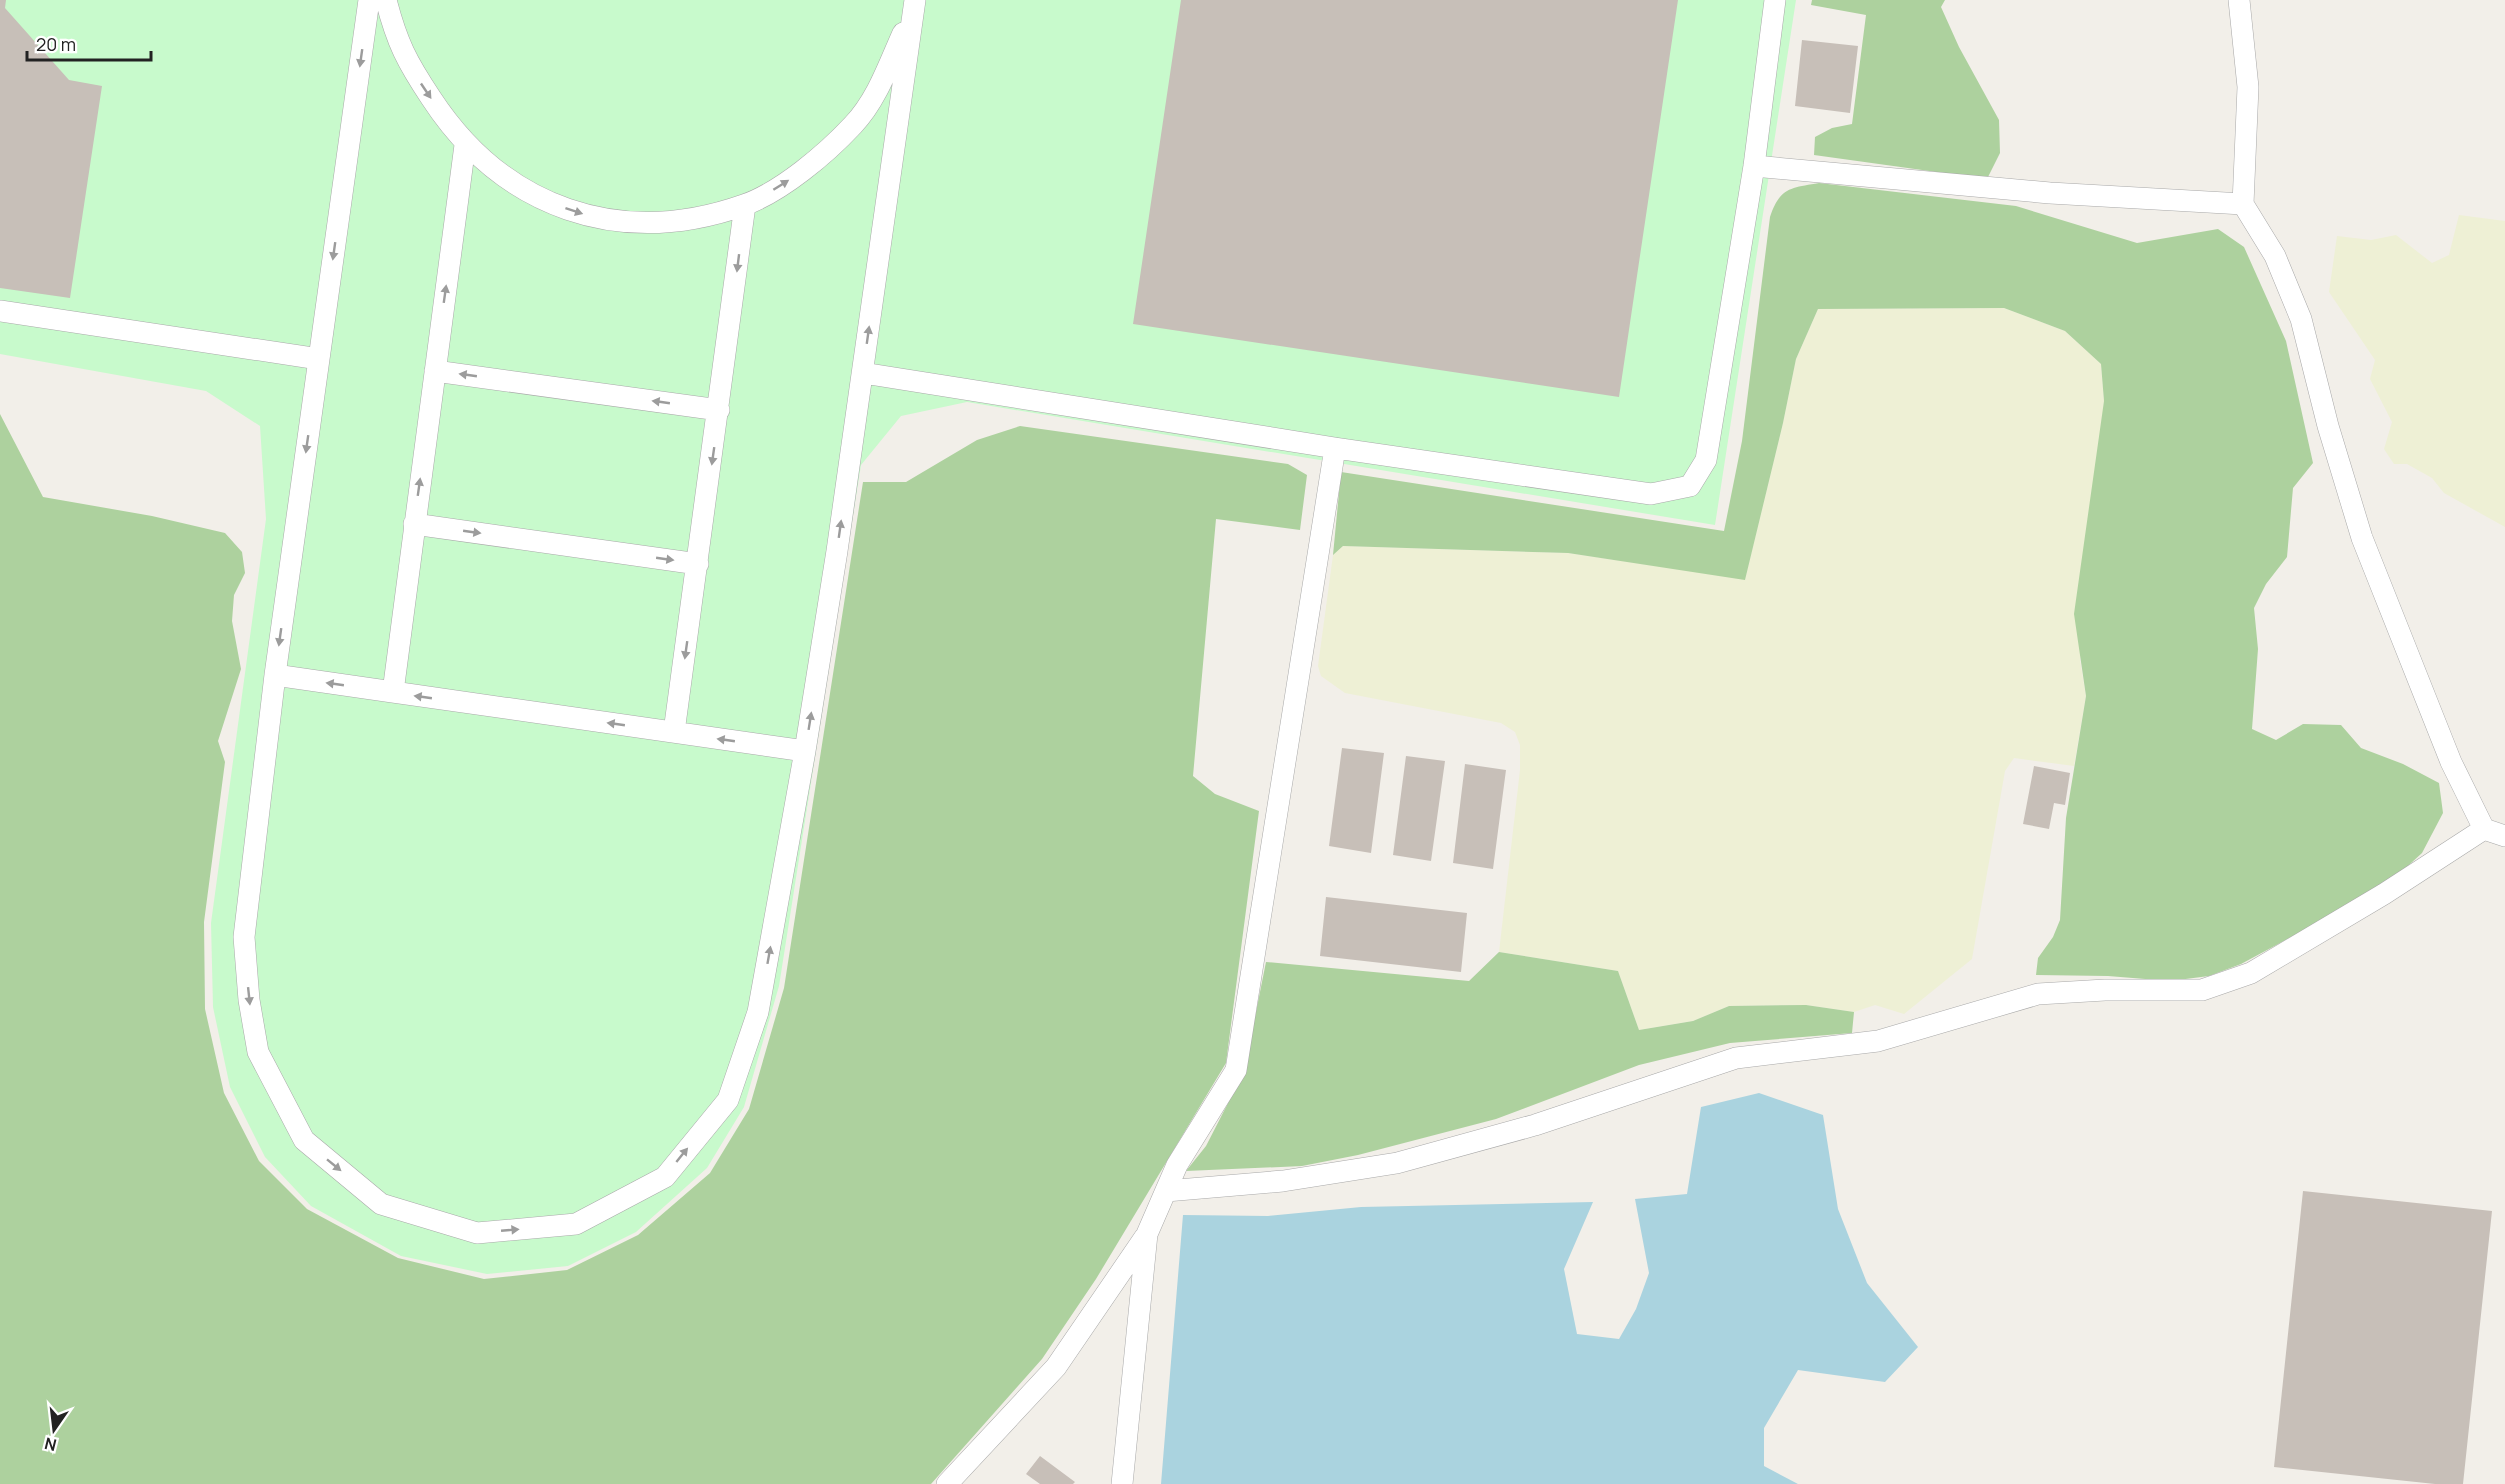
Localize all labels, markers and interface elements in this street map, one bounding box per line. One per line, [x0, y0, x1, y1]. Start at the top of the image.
scale bar [27, 24, 152, 62]
text: 20 m [36, 32, 76, 56]
one-way arrow [356, 49, 365, 68]
one-way arrow [420, 83, 431, 99]
one-way arrow [773, 179, 789, 190]
one-way arrow [565, 207, 583, 216]
one-way arrow [330, 242, 339, 261]
one-way arrow [733, 254, 742, 273]
one-way arrow [440, 284, 450, 303]
one-way arrow [863, 326, 873, 345]
one-way arrow [458, 371, 477, 380]
one-way arrow [652, 397, 671, 407]
one-way arrow [302, 435, 311, 454]
one-way arrow [708, 447, 717, 466]
one-way arrow [414, 478, 424, 497]
one-way arrow [836, 519, 845, 538]
one-way arrow [463, 528, 482, 537]
one-way arrow [656, 555, 675, 564]
one-way arrow [276, 628, 285, 647]
one-way arrow [681, 640, 690, 659]
one-way arrow [326, 679, 345, 688]
one-way arrow [414, 692, 433, 701]
one-way arrow [806, 711, 815, 730]
one-way arrow [607, 720, 626, 729]
one-way arrow [717, 735, 736, 744]
one-way arrow [765, 945, 774, 964]
one-way arrow [244, 986, 254, 1005]
one-way arrow [676, 1147, 689, 1163]
one-way arrow [326, 1158, 341, 1170]
one-way arrow [500, 1225, 519, 1235]
north arrow [24, 1400, 84, 1460]
text: N [42, 1432, 59, 1457]

